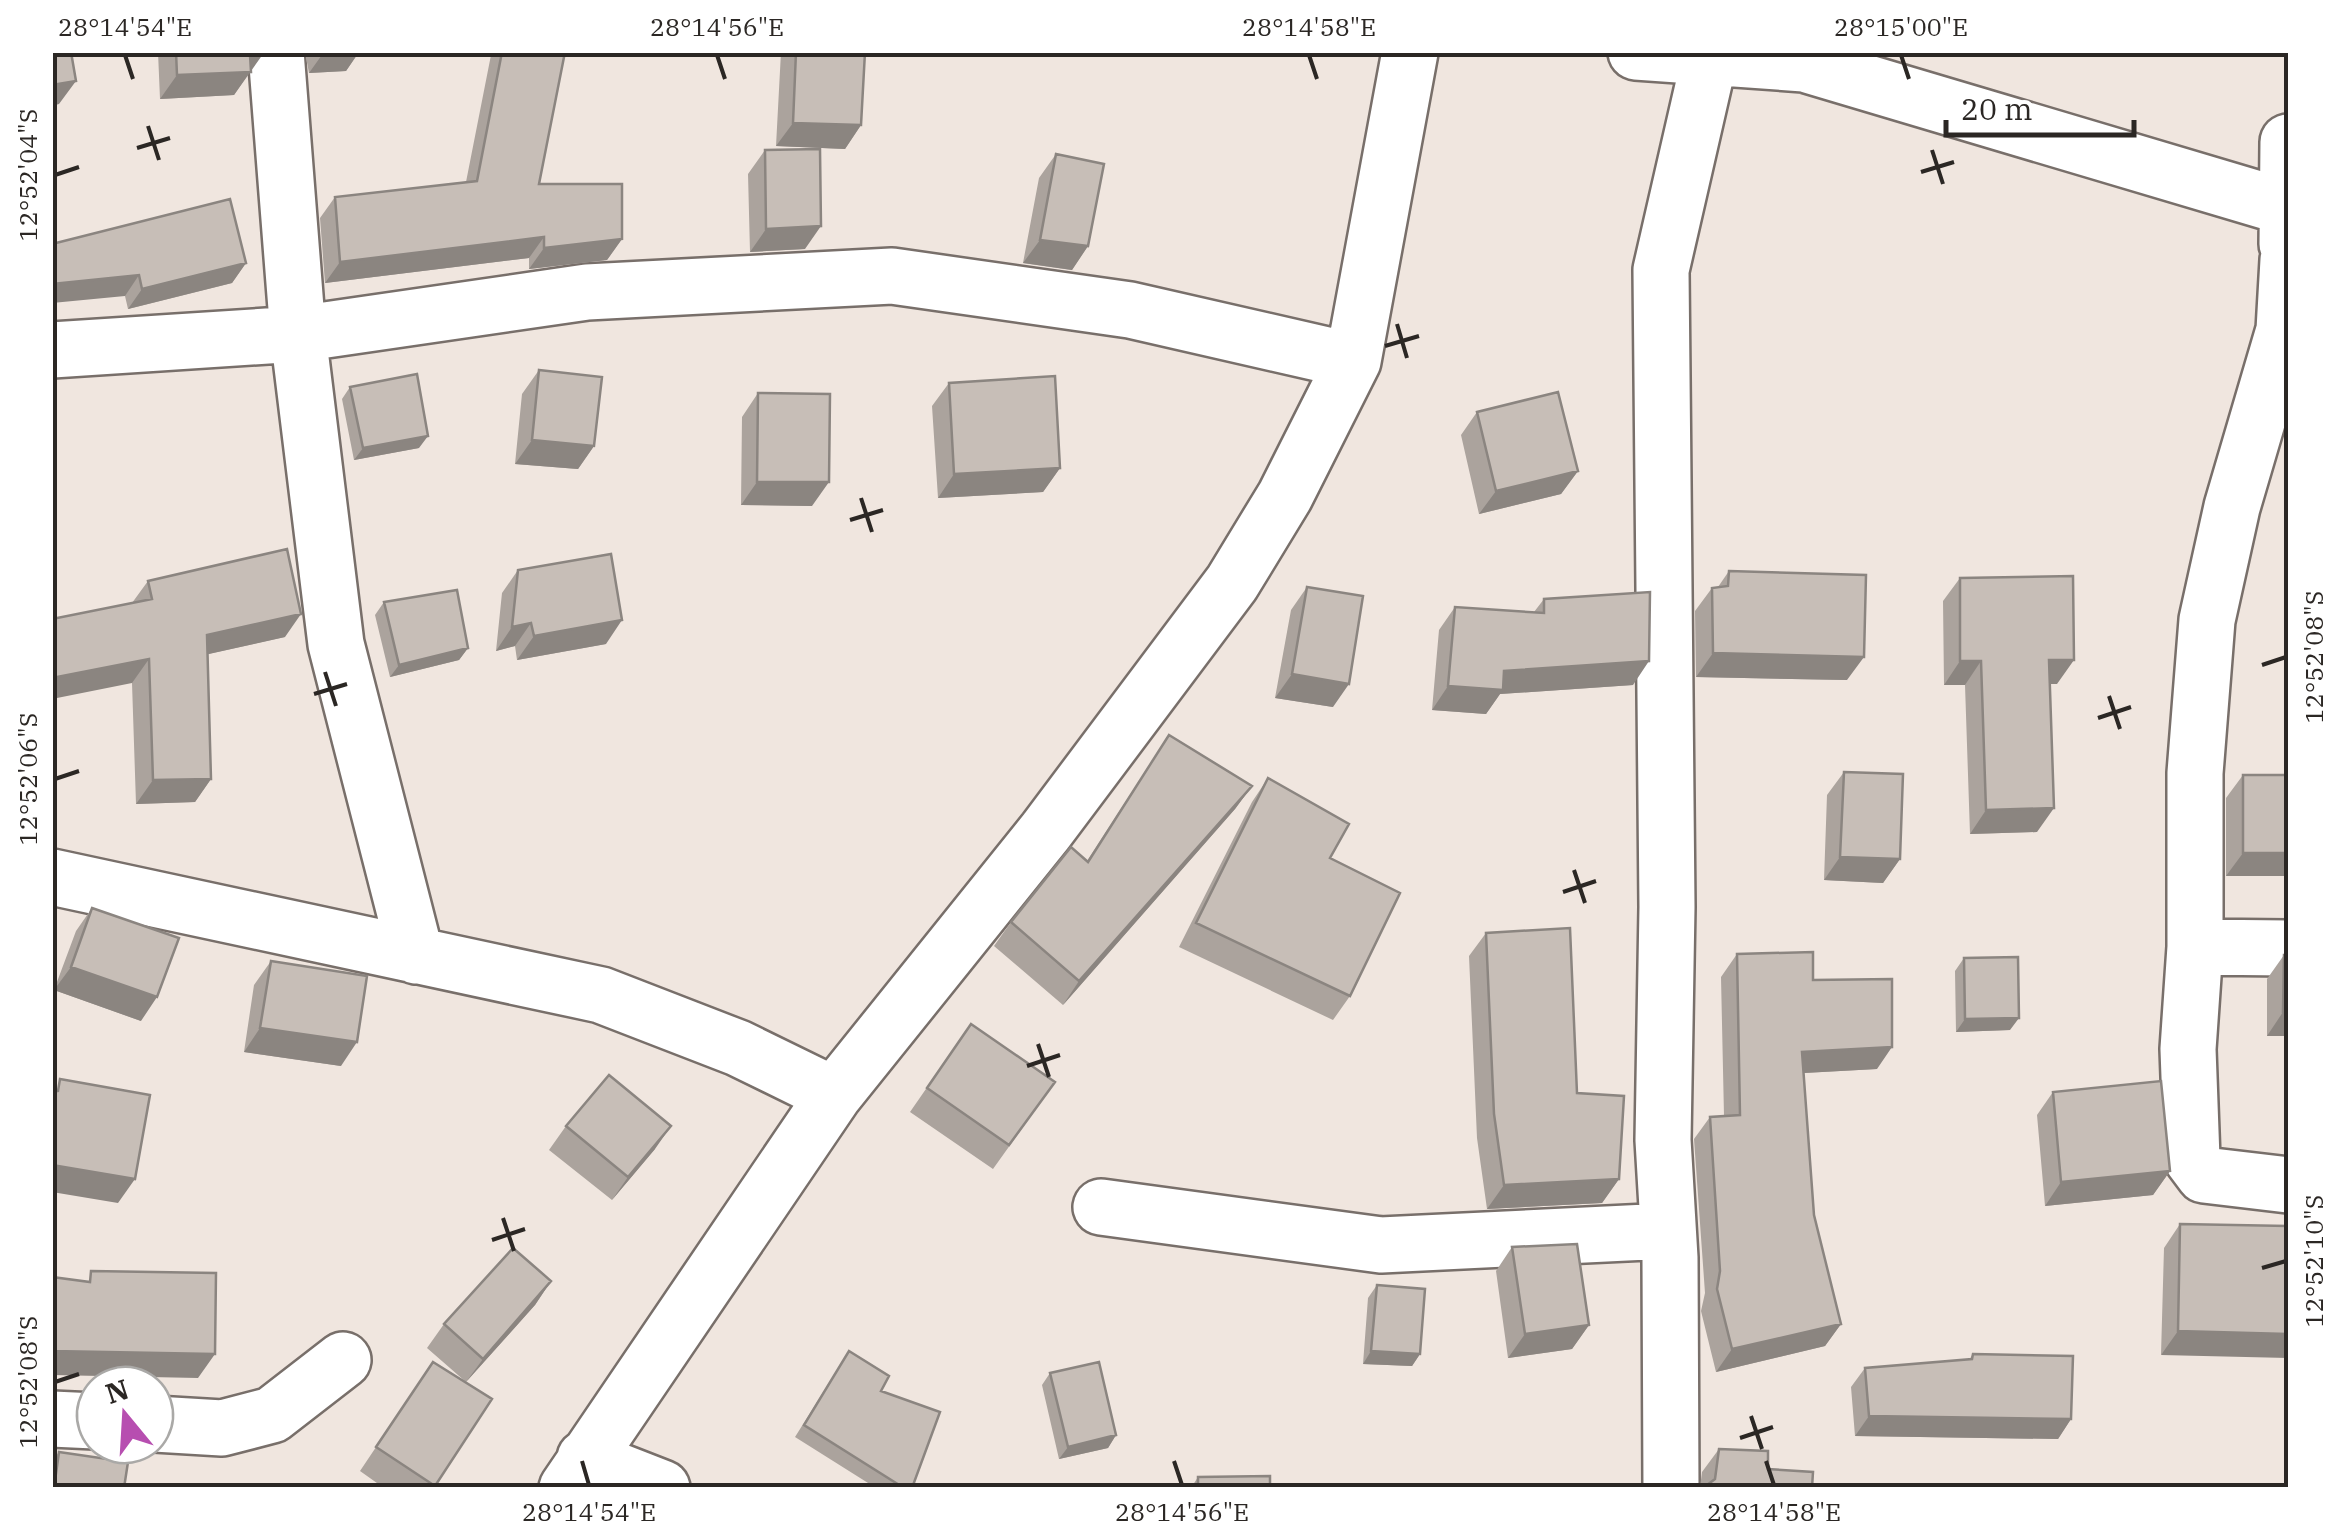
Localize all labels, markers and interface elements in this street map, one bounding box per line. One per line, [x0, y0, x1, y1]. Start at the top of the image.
text: 28°14'54"E [58, 10, 192, 43]
text: 28°14'56"E [650, 10, 784, 43]
text: 28°14'58"E [1242, 10, 1376, 43]
text: 28°15'00"E [1834, 10, 1968, 43]
scale bar [1946, 75, 2134, 137]
text: 20 m [1961, 89, 2033, 128]
text: 12°52'04"S [11, 109, 44, 241]
text: 12°52'08"S [2297, 591, 2330, 723]
text: 12°52'06"S [11, 713, 44, 845]
text: 12°52'10"S [2297, 1195, 2330, 1327]
text: 12°52'08"S [11, 1316, 44, 1448]
north arrow [75, 1365, 175, 1465]
text: N [101, 1370, 133, 1412]
text: 28°14'54"E [522, 1495, 656, 1528]
text: 28°14'56"E [1115, 1495, 1249, 1528]
text: 28°14'58"E [1707, 1495, 1841, 1528]

